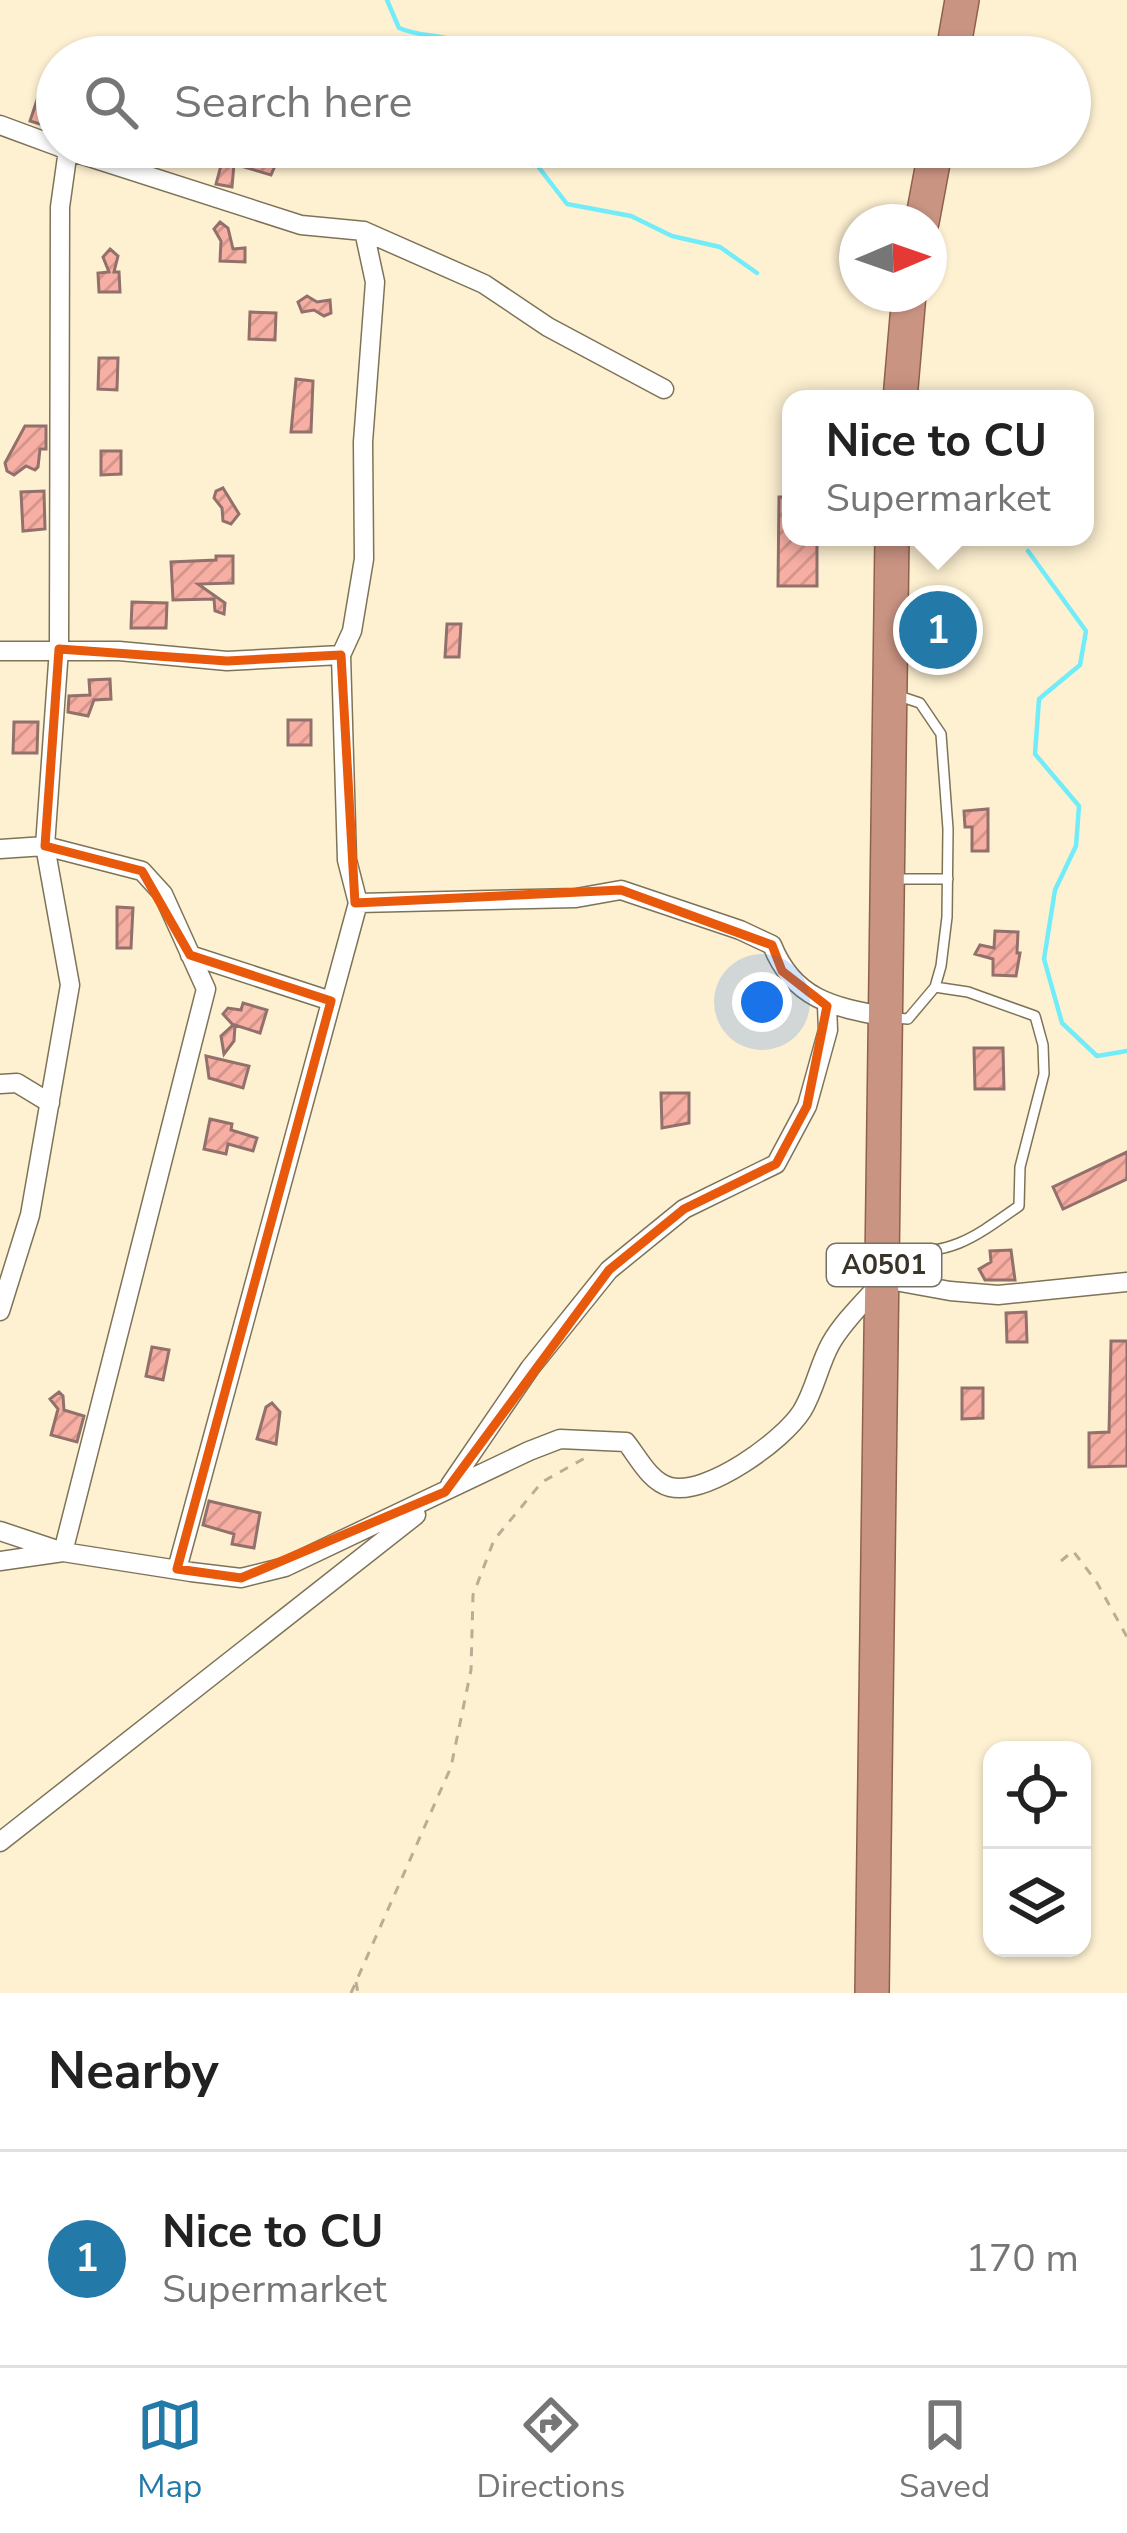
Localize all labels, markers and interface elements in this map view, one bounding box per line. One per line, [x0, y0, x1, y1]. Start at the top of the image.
search box [36, 36, 1091, 168]
icon: search [78, 69, 144, 135]
text: Search here [174, 72, 413, 133]
north arrow [839, 204, 947, 312]
popup [782, 390, 1094, 546]
text: Nice to CU [826, 411, 1047, 472]
text: Supermarket [826, 472, 1050, 525]
pin: 1 [899, 585, 977, 675]
your location [732, 972, 792, 1032]
road number: A0501 [827, 1244, 941, 1286]
map controls [983, 1741, 1091, 1957]
button: locate [983, 1741, 1091, 1849]
button: layers [983, 1849, 1091, 1957]
text: Nearby [48, 2036, 219, 2106]
text: Nice to CU [162, 2202, 383, 2263]
text: 1 [75, 2232, 99, 2285]
text: 170 m [965, 2232, 1079, 2285]
text: Supermarket [162, 2263, 387, 2316]
tab: Map [137, 2392, 203, 2509]
tab: Directions [477, 2392, 625, 2509]
tab: Saved [899, 2392, 990, 2509]

